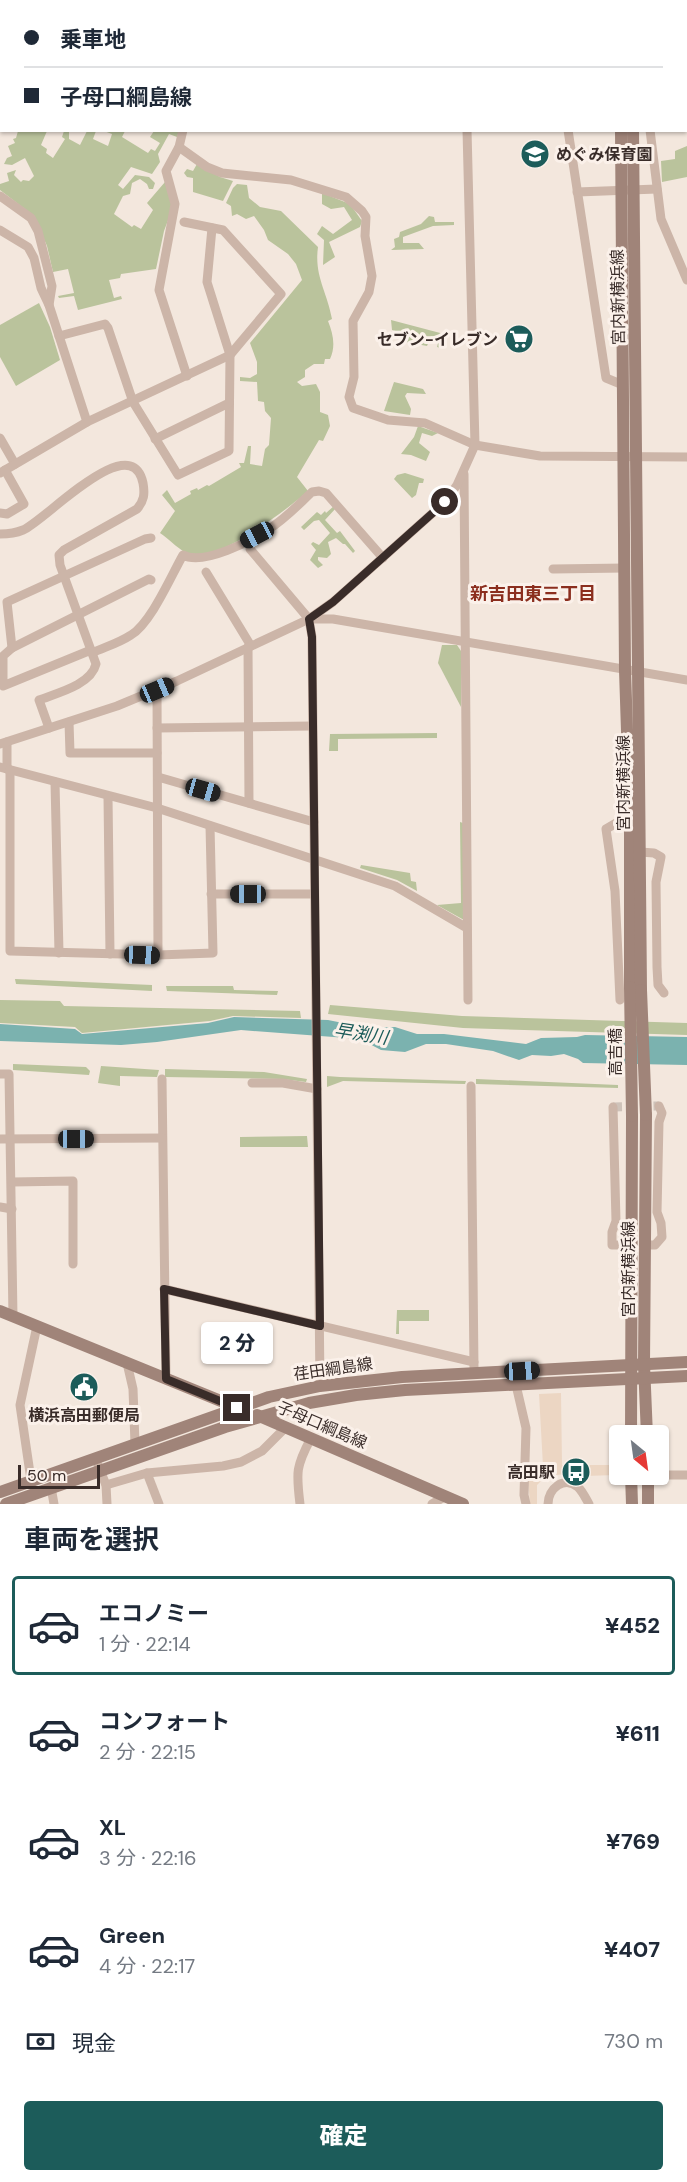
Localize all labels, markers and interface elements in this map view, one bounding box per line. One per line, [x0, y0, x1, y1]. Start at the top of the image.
text: 乗車地 [60, 25, 126, 54]
text: 子母口綱島線 [60, 83, 192, 112]
school or university icon: めぐみ保育園 [519, 138, 551, 170]
place label: めぐみ保育園 [556, 144, 652, 165]
street label: 宮内新横浜線 [607, 249, 629, 345]
supermarket icon: セブン-イレブン [503, 323, 535, 355]
place label: セブン-イレブン [377, 329, 498, 350]
route start [431, 488, 458, 515]
car [237, 519, 277, 551]
district label: 新吉田東三丁目 [470, 582, 596, 606]
car [137, 675, 177, 705]
street label: 宮内新横浜線 [613, 735, 634, 831]
car [183, 776, 223, 804]
car [230, 885, 266, 903]
car [124, 945, 160, 965]
water label: 早渕川 [332, 1018, 392, 1050]
street label: 高吉橋 [605, 1028, 626, 1076]
car [58, 1130, 94, 1148]
street label: 宮内新横浜線 [618, 1221, 639, 1317]
callout: 2 分 [201, 1321, 273, 1363]
text: 2 分 [219, 1330, 255, 1356]
street label: 荏田綱島線 [292, 1353, 374, 1385]
car [504, 1361, 540, 1381]
public building icon: 横浜高田郵便局 [68, 1371, 100, 1403]
route end [223, 1394, 250, 1421]
street label: 子母口綱島線 [274, 1397, 370, 1453]
place label: 横浜高田郵便局 [28, 1405, 140, 1426]
north arrow [609, 1425, 669, 1485]
map controls [609, 1425, 669, 1485]
bus stop icon: 高田駅 [560, 1456, 592, 1488]
scale bar [18, 1462, 100, 1490]
place label: 高田駅 [507, 1462, 555, 1483]
text: 50 m [27, 1465, 66, 1486]
text: 車両を選択 [24, 1522, 159, 1557]
icon: car [27, 1599, 81, 1653]
text: エコノミー [99, 1599, 209, 1628]
text: ¥452 [605, 1611, 660, 1640]
text: 1 分 · 22:14 [99, 1631, 191, 1657]
icon: car [27, 1707, 81, 1761]
text: コンフォート [99, 1707, 230, 1736]
text: ¥611 [615, 1719, 660, 1748]
text: 2 分 · 22:15 [99, 1739, 196, 1765]
text: XL [99, 1813, 126, 1842]
icon: car [27, 1815, 81, 1869]
text: ¥769 [606, 1827, 660, 1856]
text: 3 分 · 22:16 [99, 1845, 197, 1871]
text: Green [99, 1921, 165, 1950]
icon: car [27, 1923, 81, 1977]
text: ¥407 [604, 1935, 660, 1964]
text: 4 分 · 22:17 [99, 1953, 195, 1979]
icon: cash [24, 2025, 57, 2058]
text: 730 m [604, 2028, 663, 2054]
text: 現金 [72, 2029, 116, 2058]
button: 確定 [24, 2101, 663, 2170]

